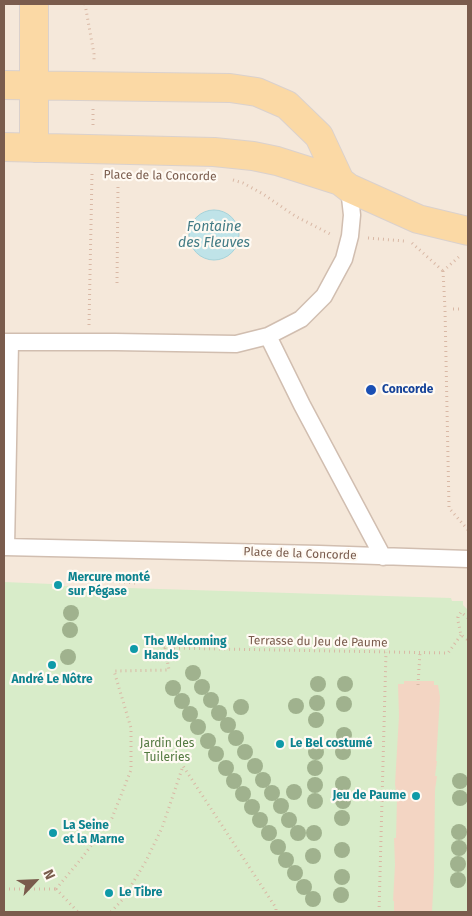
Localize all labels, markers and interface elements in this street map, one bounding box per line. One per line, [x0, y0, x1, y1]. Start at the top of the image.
street label: Place de la Concorde [103, 168, 217, 184]
water label: Fontaine des Fleuves [178, 219, 250, 252]
marker: Concorde [364, 383, 378, 397]
place label: Concorde [382, 383, 433, 397]
street label: Place de la Concorde [243, 545, 357, 563]
place label: Mercure monté sur Pégase [68, 571, 150, 599]
marker: Mercure monté sur Pégase [52, 579, 64, 591]
street label: Terrasse du Jeu de Paume [248, 634, 388, 650]
place label: The Welcoming Hands [144, 635, 227, 663]
marker: The Welcoming Hands [128, 643, 140, 655]
marker: André Le Nôtre [46, 659, 58, 671]
place label: André Le Nôtre [11, 673, 93, 687]
park label: Jardin des Tuileries [140, 737, 194, 765]
place label: Le Bel costumé [290, 737, 372, 751]
marker: Le Bel costumé [274, 738, 286, 750]
place label: Jeu de Paume [332, 789, 406, 803]
marker: Jeu de Paume [410, 790, 422, 802]
place label: La Seine et la Marne [63, 819, 124, 847]
marker: La Seine et la Marne [47, 827, 59, 839]
north arrow [10, 856, 60, 906]
text: N [39, 867, 59, 882]
place label: Le Tibre [119, 886, 162, 900]
marker: Le Tibre [103, 887, 115, 899]

